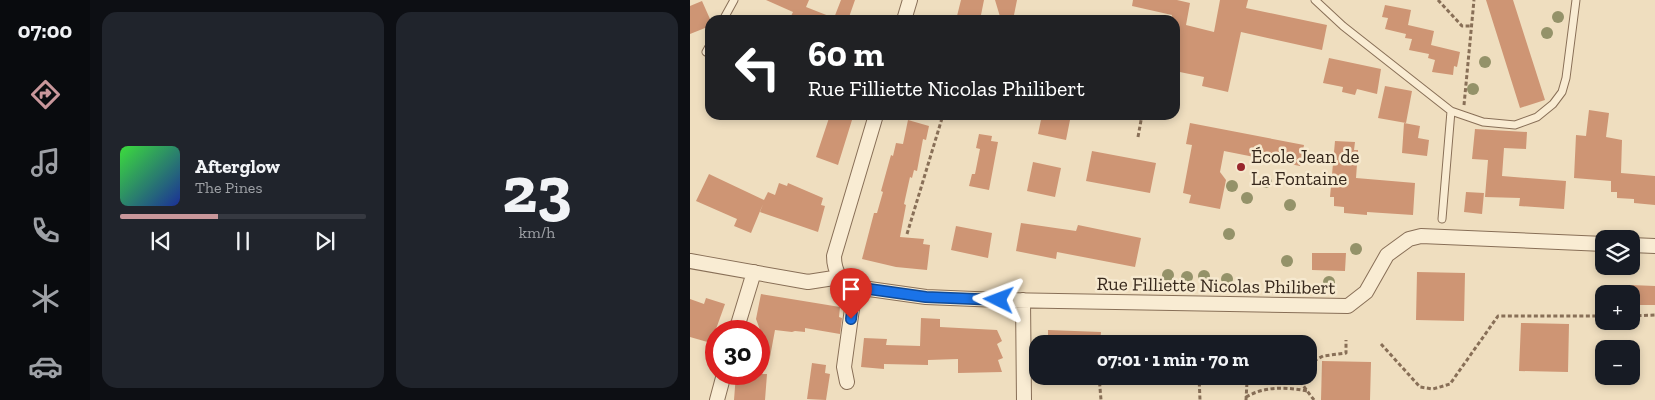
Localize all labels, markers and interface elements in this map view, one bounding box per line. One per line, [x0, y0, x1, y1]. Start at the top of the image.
text: 07:00 [18, 17, 72, 44]
text: 60 m [808, 33, 884, 75]
icon: left [725, 35, 790, 100]
text: Rue Filliette Nicolas Philibert [808, 75, 1085, 102]
icon: directions [28, 77, 63, 112]
icon: music [28, 145, 63, 180]
place label: École Jean de La Fontaine [1251, 145, 1360, 190]
text: 23 [502, 151, 572, 229]
text: Afterglow [195, 155, 280, 178]
marker: École Jean de La Fontaine [1235, 161, 1247, 173]
text: The Pines [195, 178, 262, 197]
icon: phone [28, 213, 63, 248]
text: km/h [519, 223, 555, 242]
icon: previous [147, 227, 175, 255]
icon: pause [229, 227, 257, 255]
icon: next [311, 227, 339, 255]
map controls [1595, 230, 1640, 385]
button: layers [1595, 230, 1640, 275]
pin [830, 268, 872, 319]
street label: Rue Filliette Nicolas Philibert [1096, 272, 1336, 299]
position arrow [972, 273, 1024, 325]
icon: arrive [837, 275, 865, 303]
icon: climate [28, 281, 63, 316]
button: + [1595, 285, 1640, 330]
speed limit sign: 30 [705, 320, 770, 385]
button: − [1595, 340, 1640, 385]
text: 07:01 · 1 min · 70 m [1097, 348, 1249, 371]
icon: car [28, 349, 63, 384]

